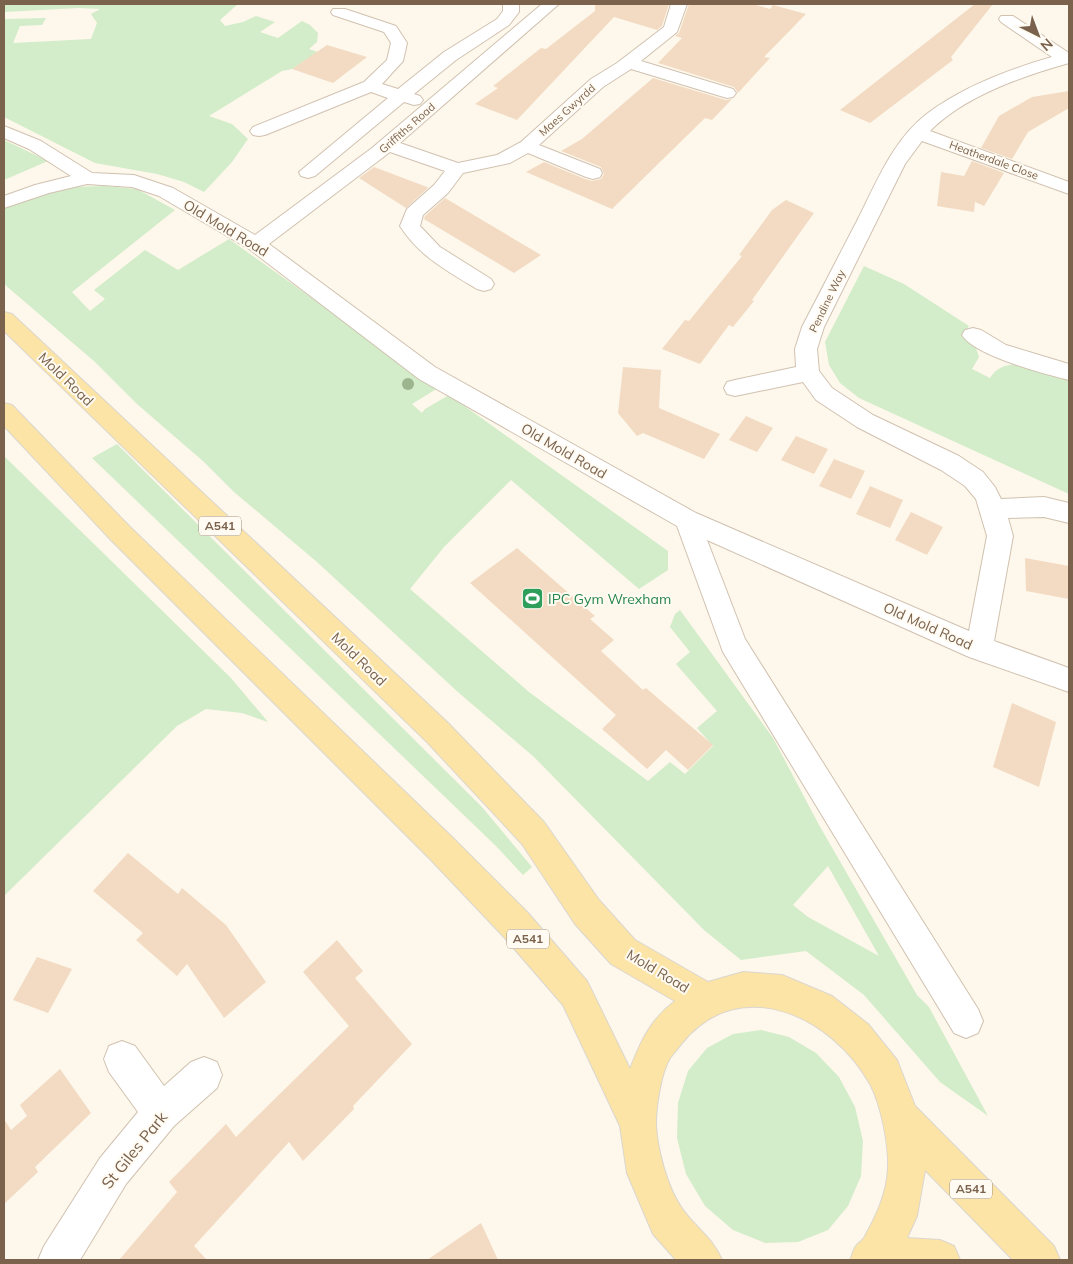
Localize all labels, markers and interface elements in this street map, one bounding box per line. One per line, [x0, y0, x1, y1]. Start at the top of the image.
north arrow [1013, 10, 1063, 60]
text: N [1037, 34, 1057, 55]
street label: Maes Gwyrdd [536, 81, 598, 139]
street label: Griffiths Road [376, 100, 438, 156]
street label: Heatherdale Close [948, 137, 1040, 183]
street label: Old Mold Road [180, 196, 272, 260]
street label: Pendine Way [806, 267, 848, 335]
street label: Mold Road [35, 348, 97, 410]
street label: Old Mold Road [518, 419, 610, 483]
road number: A541 [199, 516, 241, 536]
sports icon: IPC Gym Wrexham [520, 587, 544, 611]
place label: IPC Gym Wrexham [548, 590, 671, 608]
street label: Old Mold Road [881, 598, 975, 654]
street label: Mold Road [328, 628, 390, 690]
road number: A541 [507, 930, 549, 949]
street label: Mold Road [623, 945, 693, 997]
street label: St Giles Park [97, 1107, 172, 1193]
road number: A541 [950, 1180, 992, 1198]

